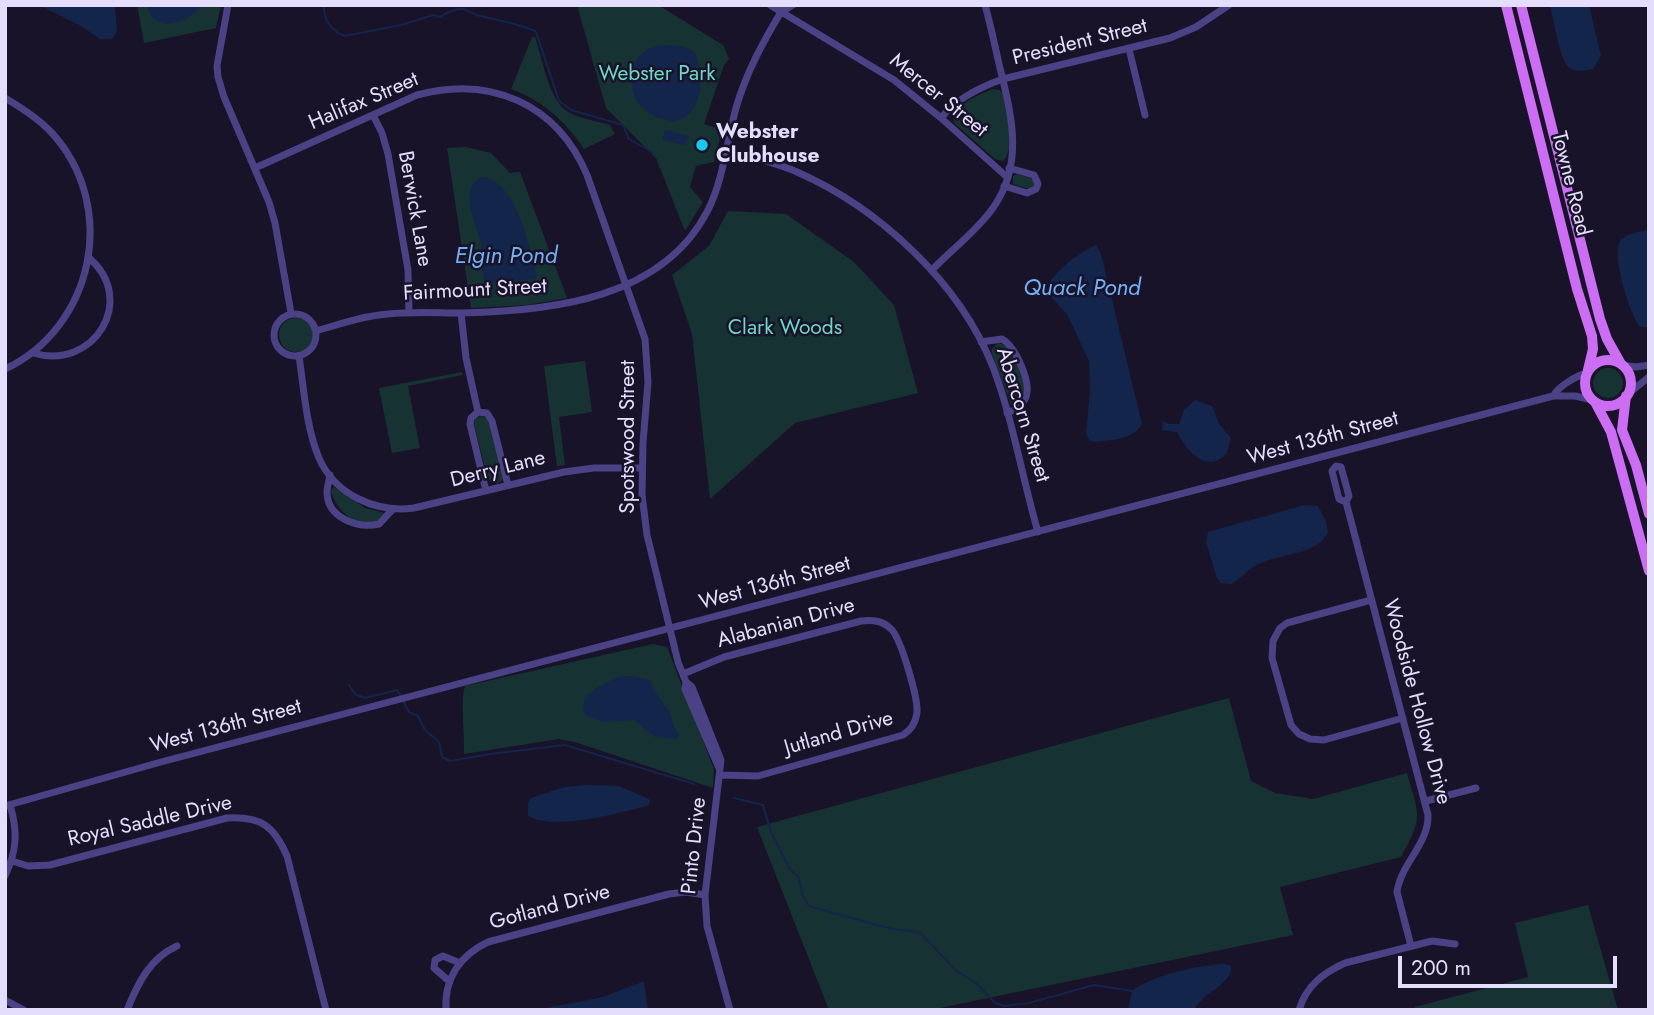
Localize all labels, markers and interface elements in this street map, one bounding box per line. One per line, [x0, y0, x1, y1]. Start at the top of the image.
street label: President Street [1010, 14, 1150, 72]
street label: Mercer Street [884, 49, 992, 143]
park label: Webster Park [598, 62, 716, 88]
street label: Halifax Street [305, 68, 423, 136]
place label: Webster Clubhouse [716, 120, 819, 170]
street label: Towne Road [1545, 129, 1595, 239]
marker: Webster Clubhouse [694, 137, 710, 153]
street label: Berwick Lane [391, 149, 437, 269]
water label: Elgin Pond [455, 243, 557, 271]
street label: Fairmount Street [402, 275, 548, 307]
water label: Quack Pond [1023, 275, 1141, 303]
park label: Clark Woods [728, 316, 842, 342]
street label: Abercorn Street [990, 345, 1054, 485]
street label: Spotswood Street [616, 360, 642, 514]
street label: West 136th Street [1245, 407, 1401, 471]
street label: Derry Lane [448, 446, 548, 494]
street label: West 136th Street [697, 552, 853, 616]
street label: Alabanian Drive [714, 594, 858, 654]
street label: Woodside Hollow Drive [1376, 597, 1456, 807]
street label: West 136th Street [148, 695, 304, 759]
street label: Jutland Drive [782, 706, 896, 762]
street label: Royal Saddle Drive [66, 791, 234, 853]
street label: Pinto Drive [677, 796, 713, 896]
street label: Gotland Drive [487, 880, 613, 936]
scale bar [1402, 942, 1621, 986]
text: 200 m [1411, 953, 1471, 983]

